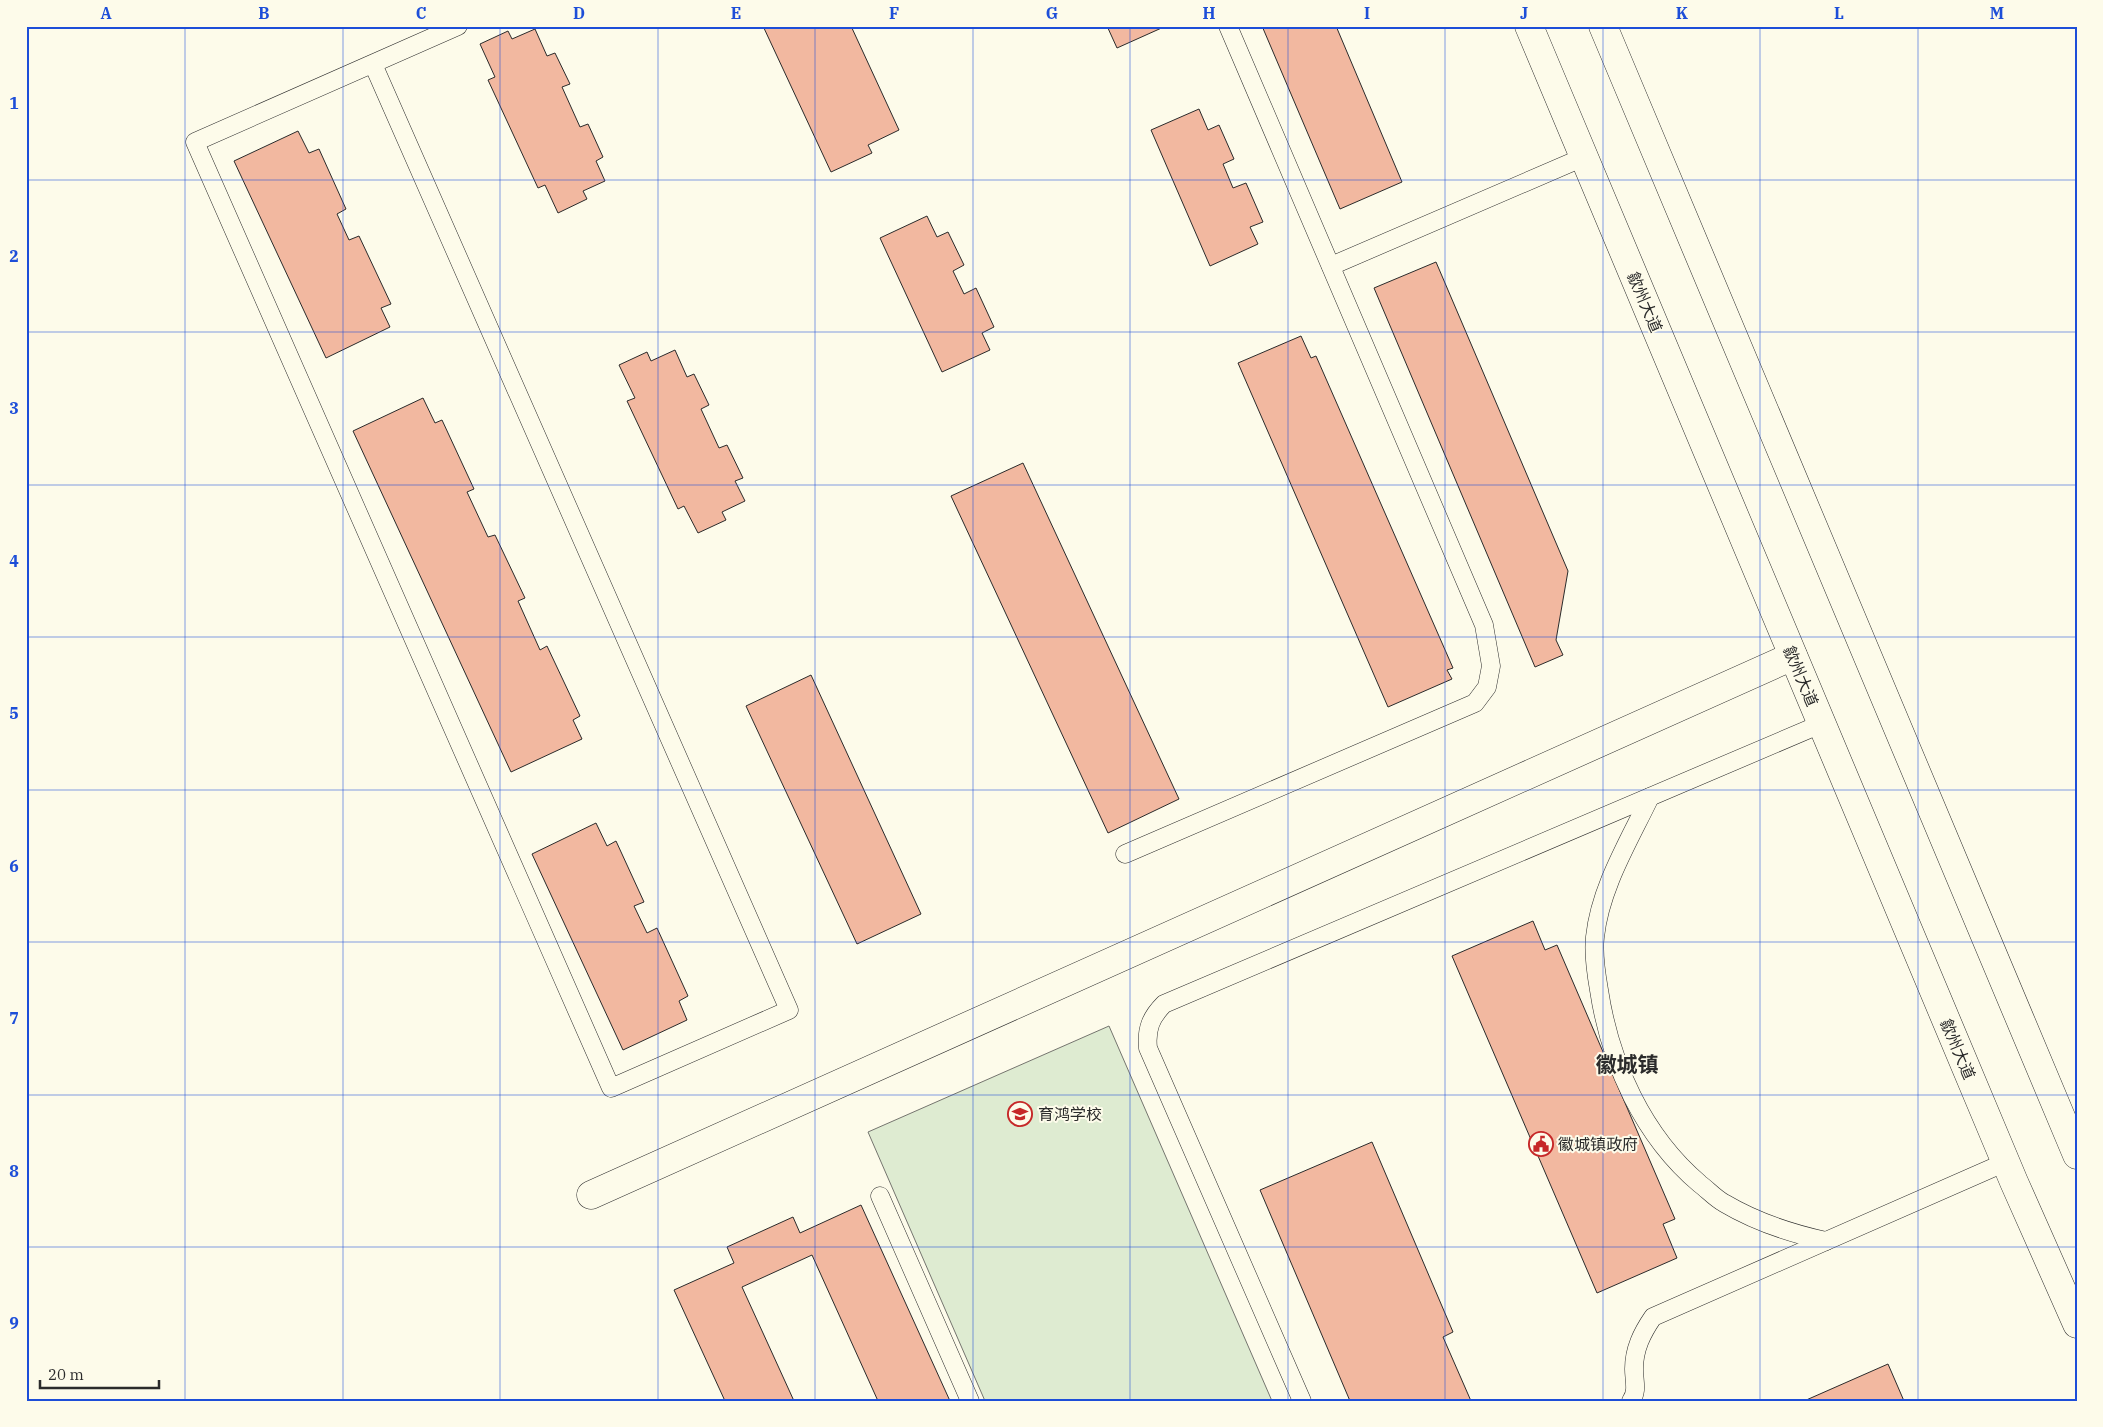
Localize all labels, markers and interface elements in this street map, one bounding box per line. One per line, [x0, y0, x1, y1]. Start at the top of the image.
text: A [100, 3, 112, 23]
text: B [258, 3, 270, 23]
text: C [416, 3, 426, 23]
text: D [573, 3, 585, 23]
text: E [731, 3, 741, 23]
text: F [889, 3, 899, 23]
text: G [1046, 3, 1058, 23]
text: H [1203, 3, 1216, 23]
text: I [1364, 3, 1370, 23]
text: J [1520, 3, 1528, 23]
text: K [1676, 3, 1689, 23]
text: L [1834, 3, 1844, 23]
text: M [1990, 3, 2004, 23]
text: 1 [9, 93, 19, 113]
text: 2 [9, 246, 19, 266]
street label: 歙州大道 [1623, 269, 1667, 335]
text: 3 [9, 398, 19, 418]
text: 4 [9, 551, 19, 571]
street label: 歙州大道 [1779, 643, 1823, 709]
text: 5 [9, 703, 19, 723]
text: 6 [9, 856, 19, 876]
text: 7 [9, 1008, 19, 1028]
street label: 歙州大道 [1936, 1016, 1980, 1082]
district label: 徽城镇 [1596, 1050, 1659, 1078]
school or university icon: 育鸿学校 [1007, 1101, 1033, 1127]
place label: 育鸿学校 [1038, 1104, 1102, 1124]
public building icon: 徽城镇政府 [1528, 1131, 1554, 1157]
place label: 徽城镇政府 [1558, 1134, 1638, 1154]
text: 8 [9, 1161, 19, 1181]
text: 9 [9, 1313, 19, 1333]
scale bar [40, 1357, 159, 1389]
text: 20 m [48, 1365, 84, 1384]

